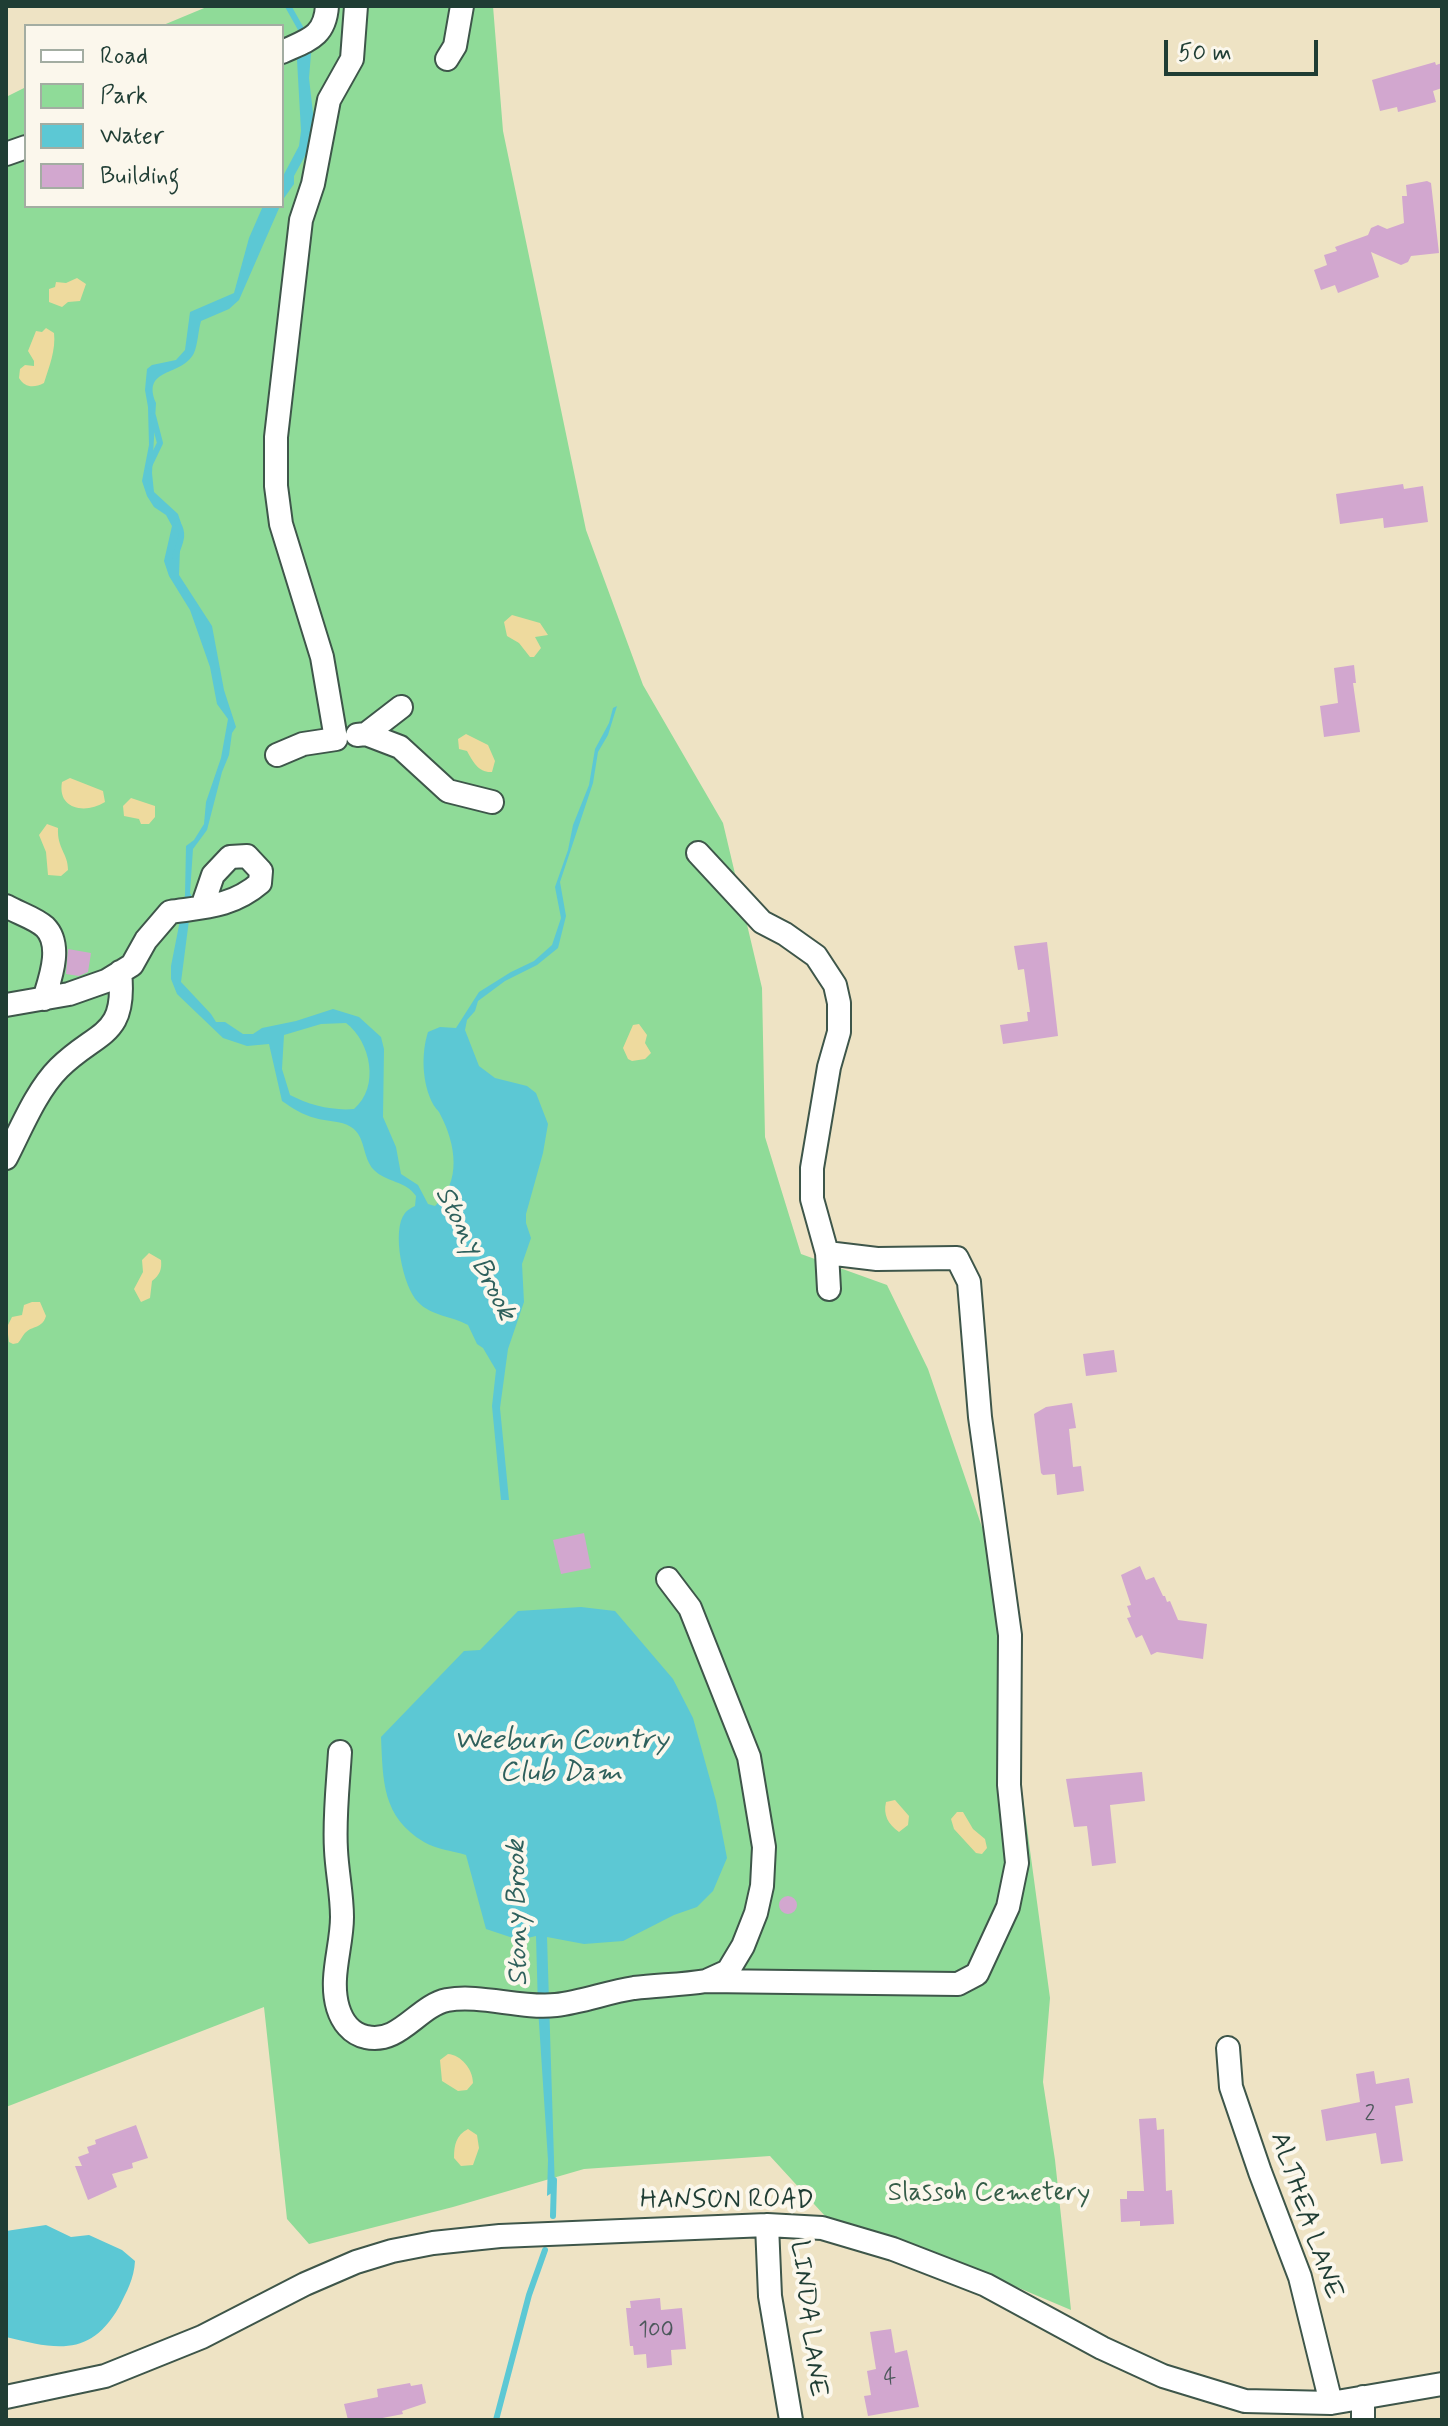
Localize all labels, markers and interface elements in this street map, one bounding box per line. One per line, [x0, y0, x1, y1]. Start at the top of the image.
legend [24, 24, 284, 208]
scale bar [1168, 24, 1322, 74]
text: 50 m [1178, 38, 1232, 69]
text: Road [100, 41, 148, 72]
text: Park [100, 81, 148, 112]
text: Water [100, 121, 164, 152]
text: Building [100, 161, 180, 192]
water label: Stony Brook [426, 1181, 522, 1327]
water label: Weeburn Country Club Dam [454, 1725, 668, 1791]
water label: Stony Brook [501, 1840, 537, 1986]
house number: 2 [1365, 2102, 1375, 2128]
street label: ALTHEA LANE [1262, 2128, 1348, 2304]
park label: Slassoh Cemetery [888, 2179, 1090, 2211]
street label: HANSON ROAD [640, 2186, 814, 2218]
street label: LINDA LANE [782, 2239, 832, 2399]
house number: 100 [638, 2318, 674, 2344]
house number: 4 [884, 2365, 896, 2391]

